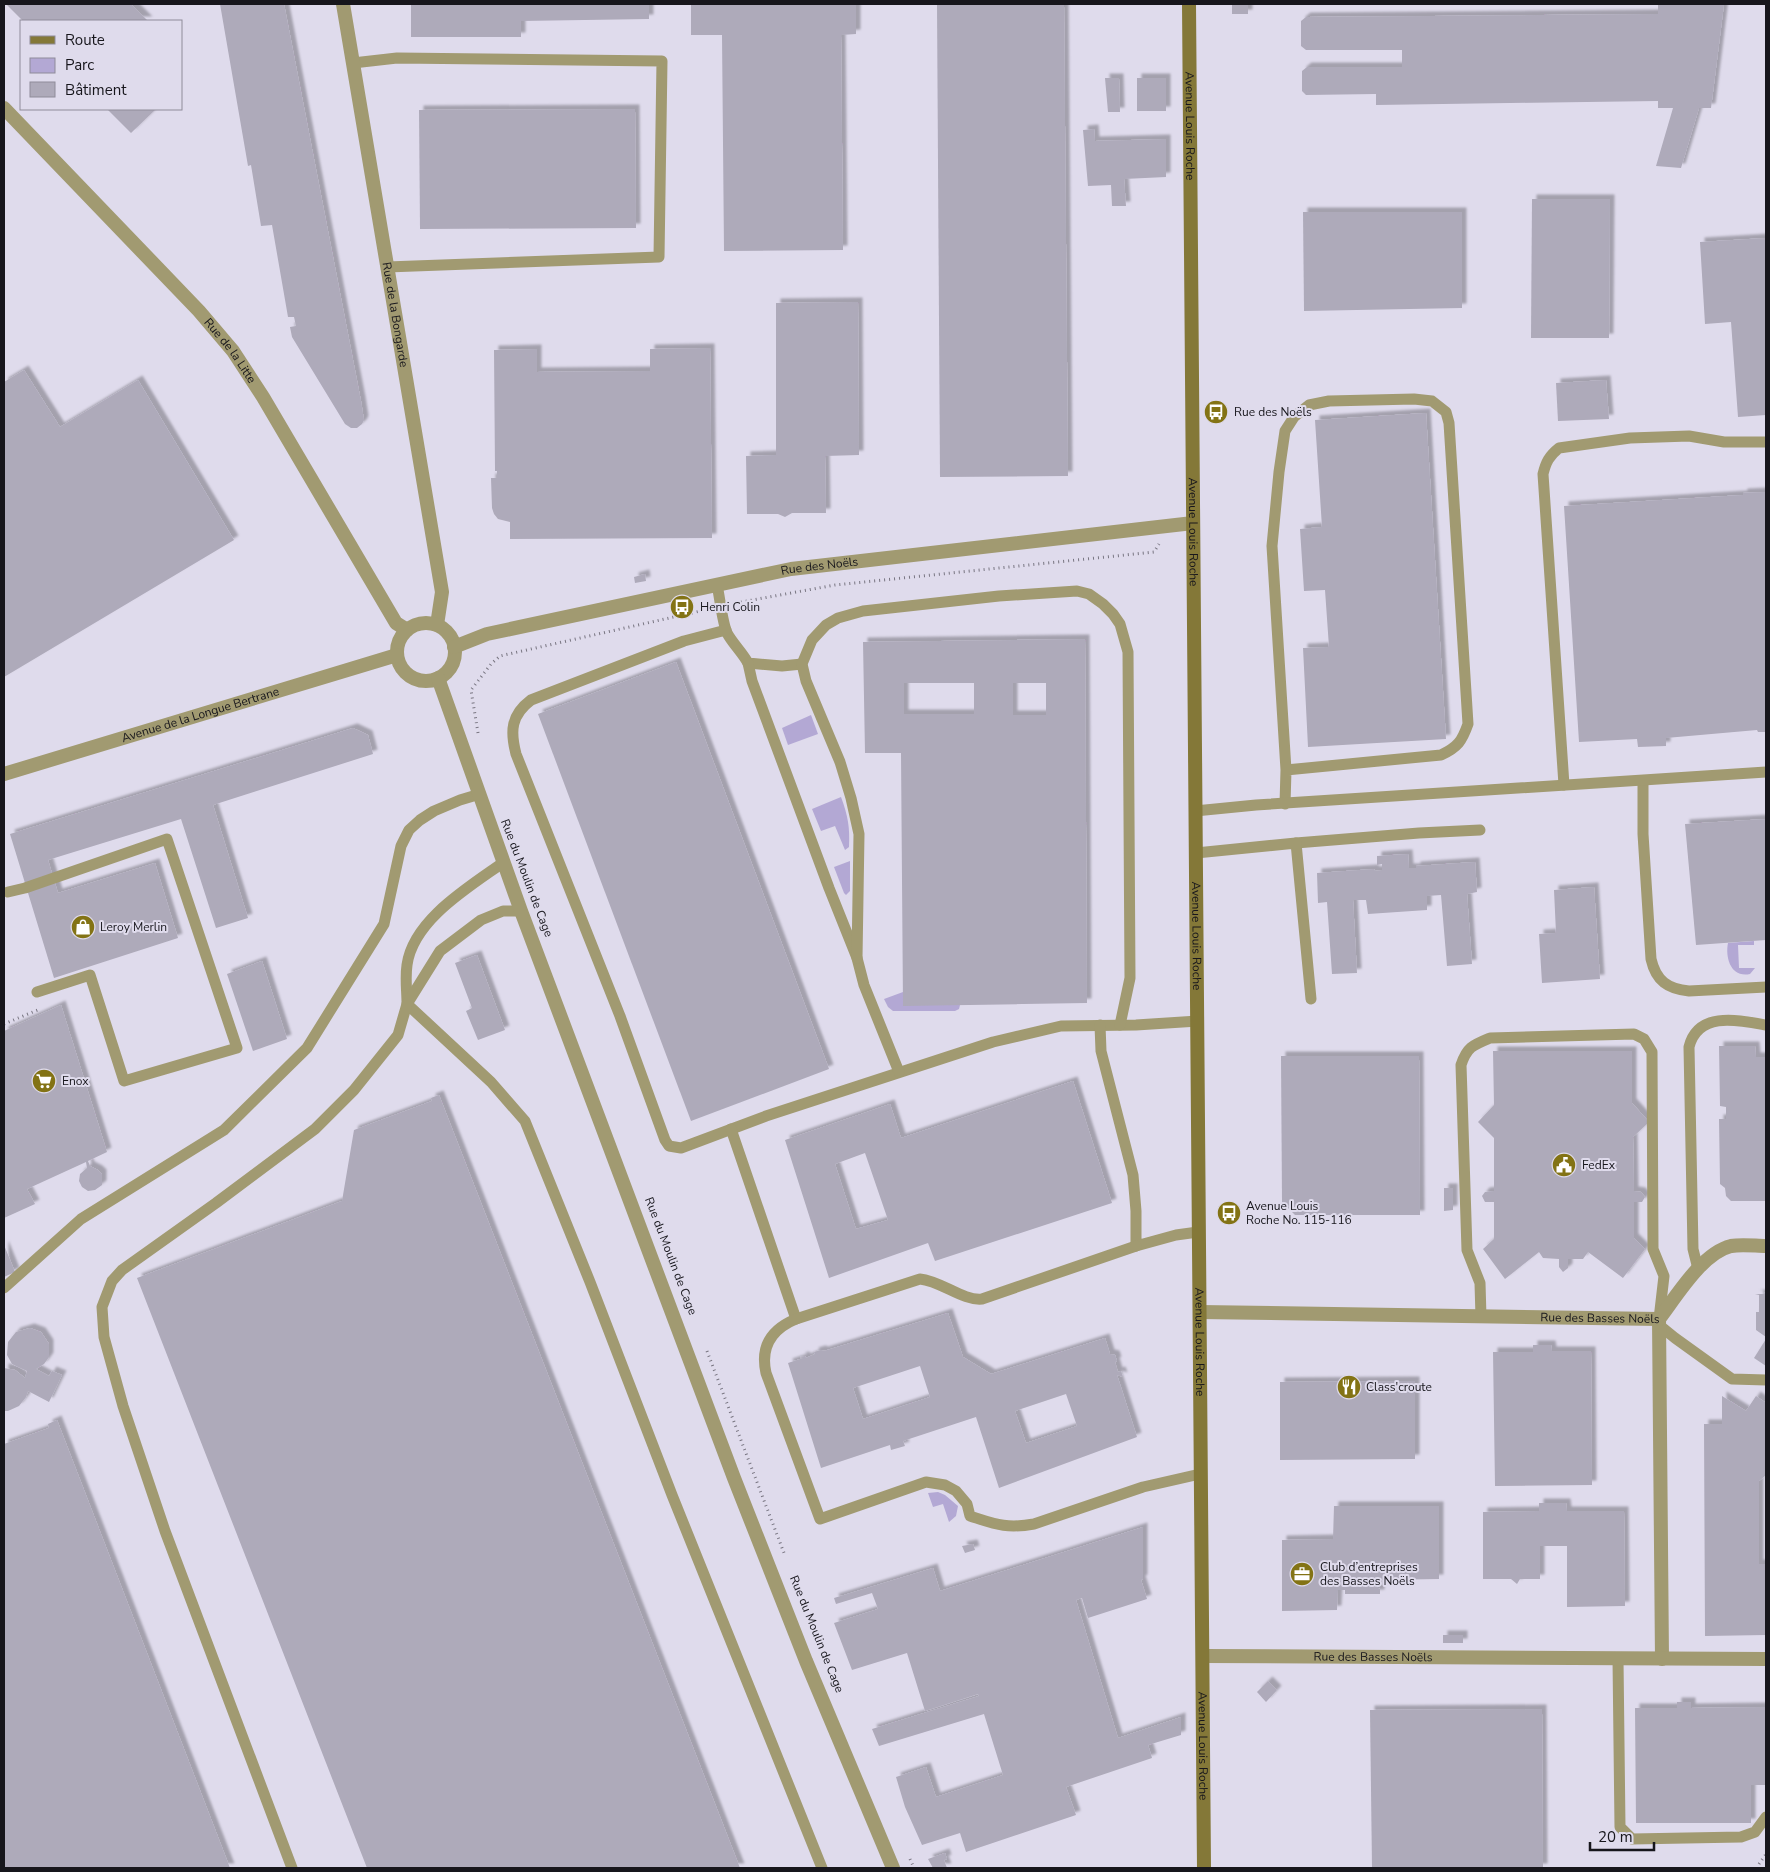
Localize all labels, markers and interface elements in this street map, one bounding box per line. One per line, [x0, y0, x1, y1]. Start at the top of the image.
legend [20, 20, 182, 110]
text: Route [65, 30, 105, 50]
text: Parc [65, 55, 94, 75]
street label: Avenue Louis Roche [1182, 71, 1198, 181]
text: Bâtiment [65, 80, 127, 100]
street label: Rue de la Bongarde [379, 261, 412, 368]
street label: Rue de la Litte [200, 315, 260, 386]
bus stop icon: Rue des Noëls [1203, 399, 1229, 425]
place label: Rue des Noëls [1234, 404, 1312, 420]
street label: Avenue Louis Roche [1185, 477, 1202, 586]
street label: Rue des Noëls [779, 553, 859, 579]
bus stop icon: Henri Colin [669, 594, 695, 620]
place label: Henri Colin [700, 599, 760, 615]
street label: Avenue de la Longue Bertrane [119, 683, 281, 746]
street label: Rue du Moulin de Cage [497, 817, 557, 939]
street label: Avenue Louis Roche [1188, 881, 1205, 990]
shop icon: Leroy Merlin [70, 914, 96, 940]
place label: Leroy Merlin [100, 919, 167, 935]
supermarket icon: Enox [31, 1068, 57, 1094]
place label: Enox [62, 1073, 89, 1089]
public building icon: FedEx [1551, 1152, 1577, 1178]
place label: FedEx [1582, 1157, 1616, 1173]
street label: Rue du Moulin de Cage [641, 1195, 701, 1317]
place label: Avenue Louis Roche No. 115-116 [1246, 1198, 1352, 1228]
bus stop icon: Avenue Louis Roche No. 115-116 [1216, 1200, 1242, 1226]
street label: Avenue Louis Roche [1191, 1287, 1208, 1396]
street label: Rue des Basses Noëls [1540, 1309, 1660, 1327]
restaurant icon: Class'croute [1336, 1374, 1362, 1400]
place label: Class'croute [1366, 1379, 1432, 1395]
place label: Club d’entreprises des Basses Noëls [1320, 1559, 1418, 1589]
office icon: Club d’entreprises des Basses Noëls [1289, 1561, 1315, 1587]
street label: Rue du Moulin de Cage [786, 1573, 848, 1695]
street label: Rue des Basses Noëls [1313, 1649, 1433, 1665]
street label: Avenue Louis Roche [1195, 1691, 1211, 1800]
scale bar [1590, 1820, 1654, 1852]
text: 20 m [1598, 1827, 1633, 1847]

